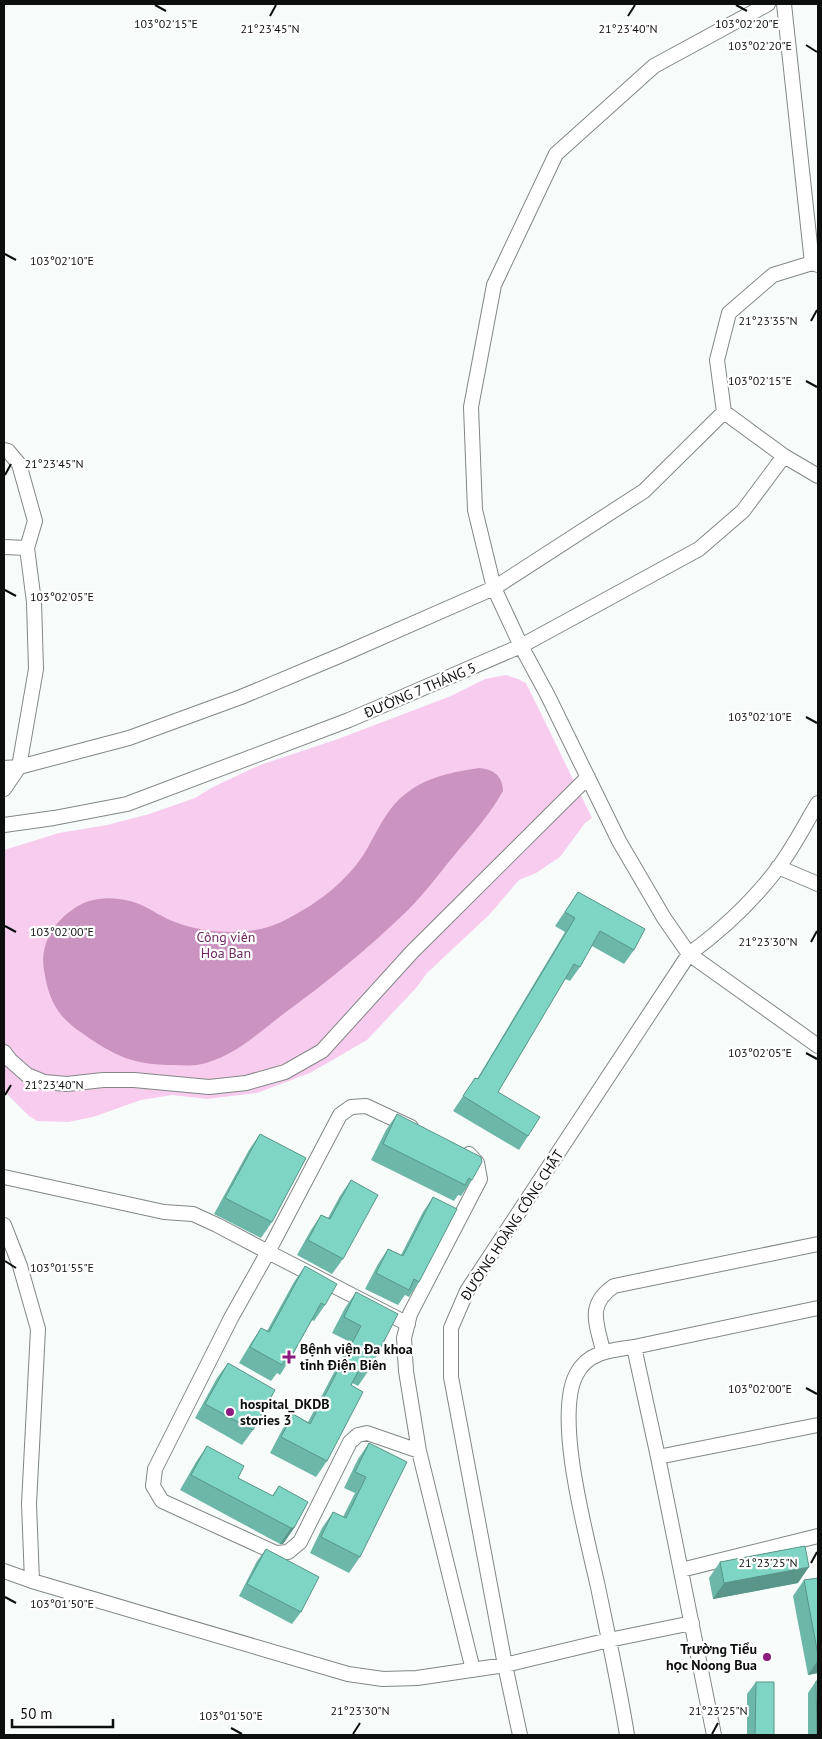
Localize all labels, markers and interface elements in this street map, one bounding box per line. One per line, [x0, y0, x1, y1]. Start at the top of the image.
text: 103°02'15"E [134, 16, 198, 31]
text: 103°02'20"E [715, 16, 779, 31]
text: 21°23'45"N [240, 21, 300, 36]
text: 21°23'40"N [598, 21, 658, 36]
text: 103°02'20"E [728, 38, 792, 53]
text: 103°02'10"E [30, 253, 94, 268]
text: 21°23'35"N [738, 313, 798, 328]
text: 103°02'15"E [728, 373, 792, 388]
text: 21°23'45"N [24, 456, 84, 471]
text: 103°02'05"E [30, 589, 94, 604]
street label: ĐƯỜNG 7 THÁNG 5 [360, 658, 479, 722]
text: 103°02'10"E [728, 709, 792, 724]
text: 103°02'00"E [30, 924, 94, 939]
park label: Công viên Hoa Ban [197, 928, 256, 962]
text: 21°23'30"N [738, 934, 798, 949]
text: 103°02'05"E [728, 1045, 792, 1060]
text: 21°23'40"N [24, 1077, 84, 1092]
street label: ĐƯỜNG HOÀNG CÔNG CHẤT [456, 1146, 568, 1304]
text: 103°01'55"E [30, 1260, 94, 1275]
place label: Bệnh viện Đa khoa tỉnh Điện Biên [300, 1340, 413, 1374]
marker: Bệnh viện Đa khoa tỉnh Điện Biên [282, 1350, 296, 1364]
text: 103°02'00"E [728, 1381, 792, 1396]
place label: hospital_DKDB stories 3 [240, 1395, 330, 1429]
marker: hospital_DKDB stories 3 [224, 1406, 236, 1418]
text: 21°23'25"N [738, 1555, 798, 1570]
text: 103°01'50"E [30, 1596, 94, 1611]
place label: Trường Tiểu học Noong Bua [666, 1640, 757, 1674]
marker: Trường Tiểu học Noong Bua [761, 1651, 773, 1663]
scale bar [12, 1696, 114, 1728]
text: 21°23'30"N [330, 1703, 390, 1718]
text: 21°23'25"N [688, 1703, 748, 1718]
text: 50 m [20, 1704, 53, 1723]
text: 103°01'50"E [199, 1708, 263, 1723]

